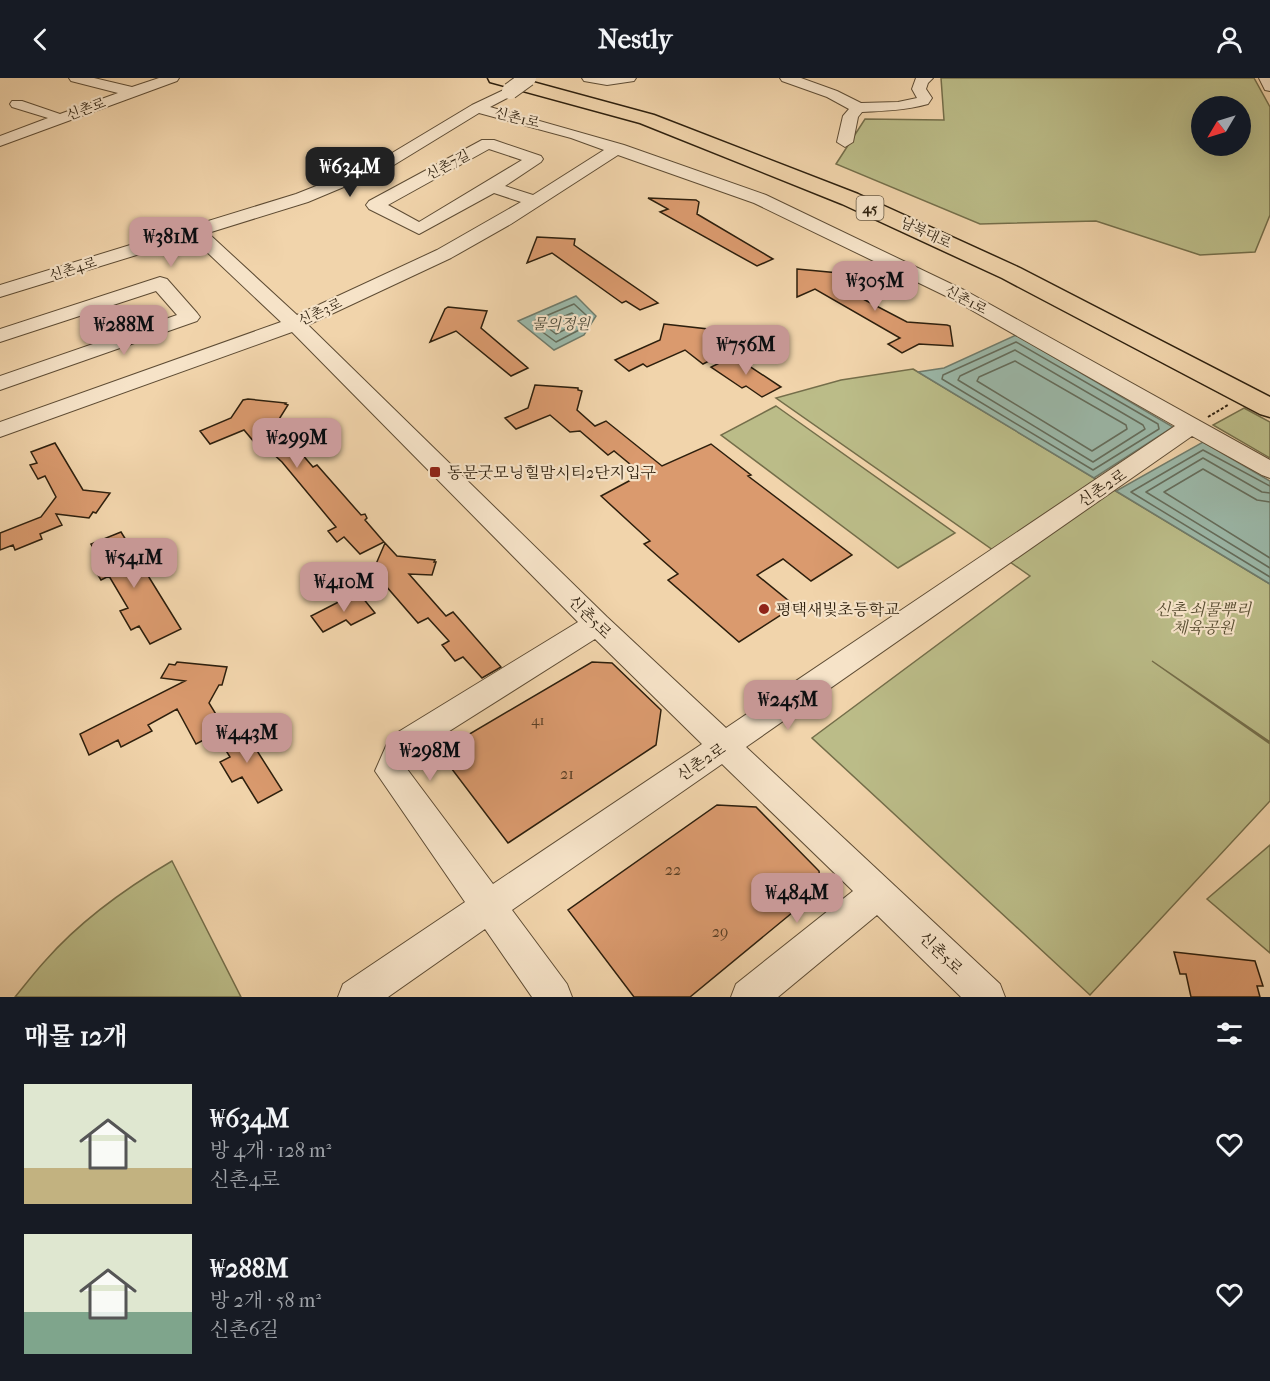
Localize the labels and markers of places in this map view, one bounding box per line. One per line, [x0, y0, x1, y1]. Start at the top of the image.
pin: ₩634M [308, 147, 392, 198]
pin: ₩381M [129, 217, 213, 268]
pin: ₩305M [833, 261, 917, 312]
pin: ₩288M [82, 305, 166, 356]
pin: ₩756M [704, 325, 788, 376]
pin: ₩299M [255, 418, 339, 469]
place label: 동문굿모닝힐맘시티2단지입구 [447, 463, 656, 482]
marker: 동문굿모닝힐맘시티2단지입구 [428, 465, 442, 479]
pin: ₩541M [92, 538, 176, 589]
pin: ₩410M [302, 562, 386, 613]
place label: 평택새빛초등학교 [776, 600, 900, 619]
marker: 평택새빛초등학교 [757, 602, 771, 616]
pin: ₩245M [746, 680, 830, 731]
pin: ₩443M [205, 713, 289, 764]
pin: ₩298M [388, 731, 472, 782]
pin: ₩484M [755, 873, 839, 924]

